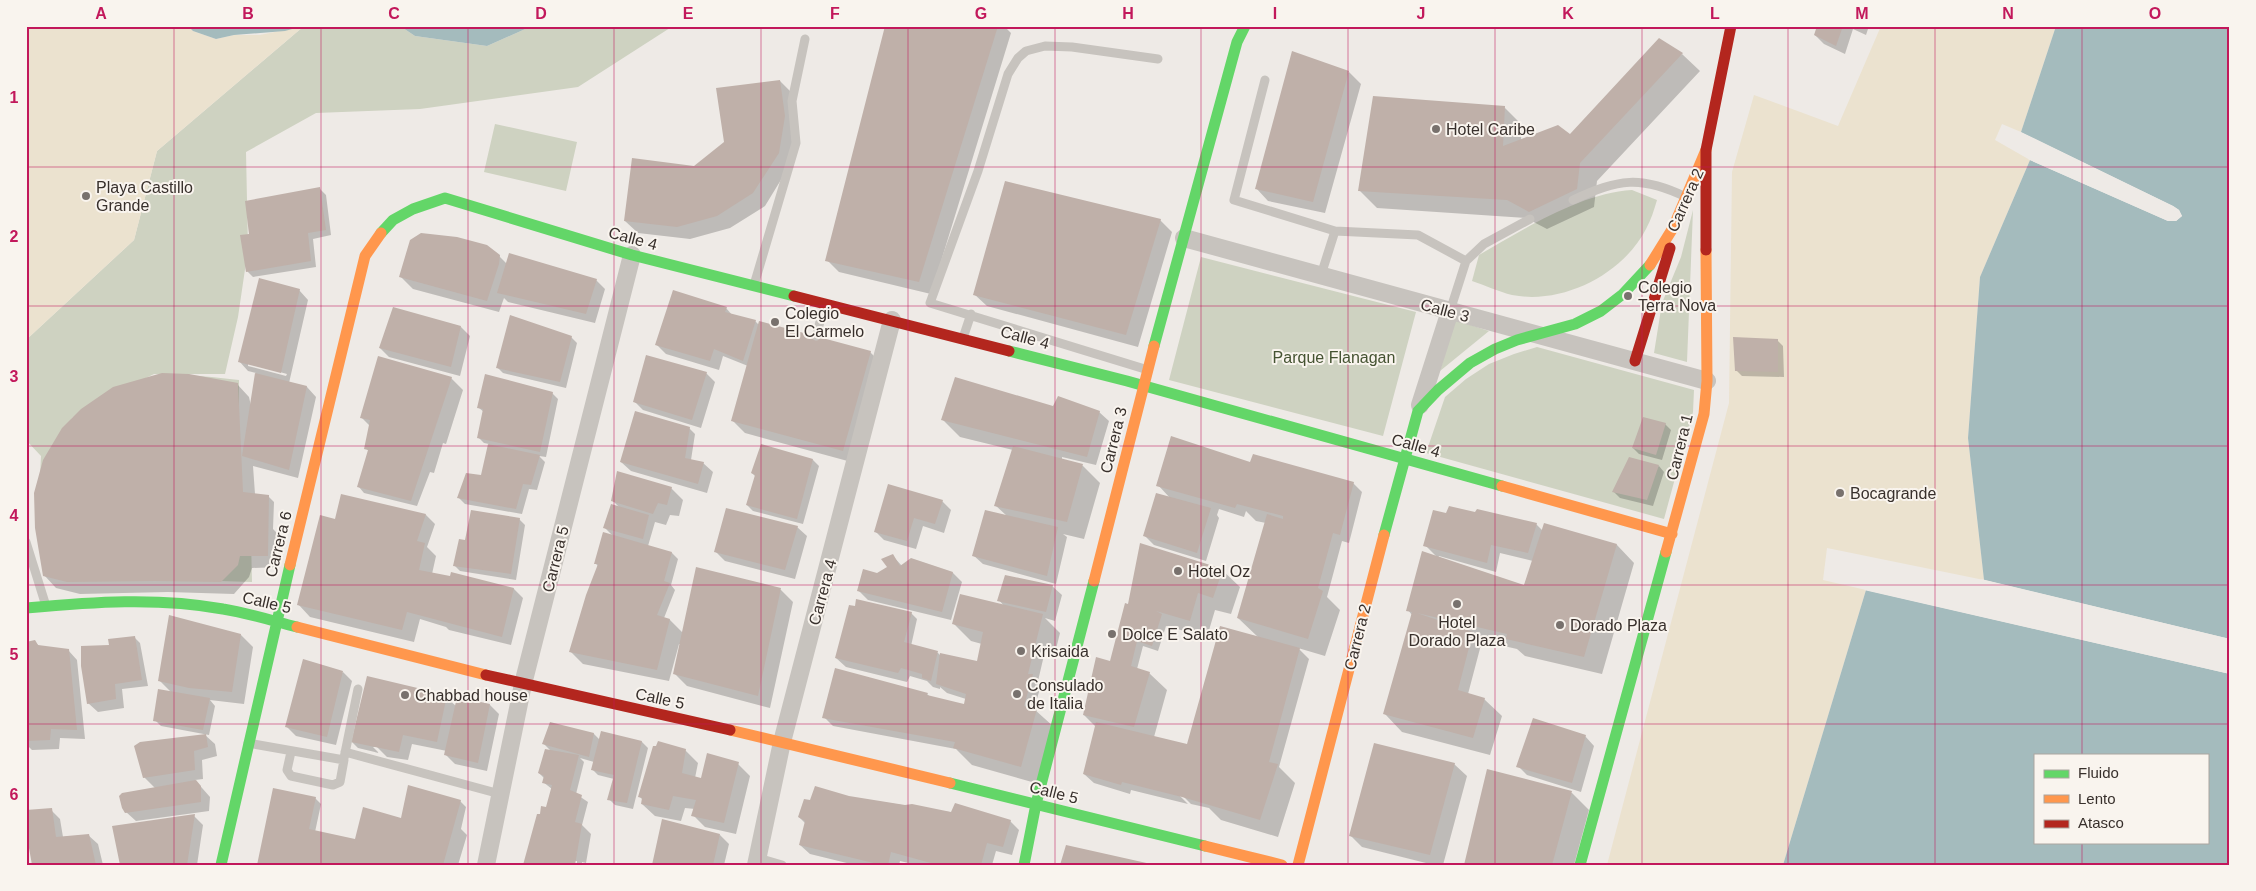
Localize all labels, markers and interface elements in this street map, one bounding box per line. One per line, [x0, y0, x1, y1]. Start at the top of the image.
text: A [95, 5, 107, 22]
text: B [242, 5, 254, 22]
text: C [388, 5, 400, 22]
text: D [535, 5, 547, 22]
text: E [683, 5, 694, 22]
text: F [830, 5, 840, 22]
text: G [975, 5, 987, 22]
text: H [1122, 5, 1134, 22]
text: I [1273, 5, 1277, 22]
text: J [1417, 5, 1425, 22]
text: K [1562, 5, 1574, 22]
text: L [1710, 5, 1720, 22]
text: M [1855, 5, 1869, 22]
text: N [2002, 5, 2014, 22]
text: O [2149, 5, 2161, 22]
text: 1 [10, 89, 19, 106]
place label: Hotel Caribe [1446, 121, 1535, 138]
marker: Hotel Caribe [1430, 123, 1442, 135]
street label: Carrera 2 [1664, 166, 1707, 235]
place label: Playa Castillo Grande [96, 179, 193, 214]
marker: Playa Castillo Grande [80, 190, 92, 202]
street label: Calle 4 [607, 224, 659, 253]
text: 2 [10, 228, 19, 245]
place label: Colegio Terra Nova [1638, 279, 1716, 314]
marker: Colegio Terra Nova [1622, 290, 1634, 302]
street label: Calle 3 [1419, 296, 1471, 325]
place label: Colegio El Carmelo [785, 305, 864, 340]
marker: Colegio El Carmelo [769, 316, 781, 328]
street label: Calle 4 [999, 323, 1051, 352]
park label: Parque Flanagan [1273, 349, 1395, 366]
text: 3 [10, 368, 19, 385]
street label: Carrera 3 [1097, 405, 1130, 475]
street label: Carrera 1 [1663, 412, 1696, 482]
street label: Calle 4 [1390, 430, 1442, 461]
place label: Bocagrande [1850, 485, 1936, 502]
marker: Bocagrande [1834, 487, 1846, 499]
text: 4 [10, 507, 19, 524]
street label: Carrera 6 [262, 509, 295, 579]
street label: Carrera 5 [539, 524, 572, 594]
street label: Carrera 4 [806, 557, 839, 627]
place label: Hotel Oz [1188, 563, 1250, 580]
marker: Hotel Oz [1172, 565, 1184, 577]
street label: Calle 5 [241, 589, 293, 616]
marker: Hotel Dorado Plaza [1451, 598, 1463, 610]
street label: Carrera 2 [1341, 602, 1374, 672]
place label: Hotel Dorado Plaza [1409, 614, 1506, 649]
place label: Dorado Plaza [1570, 617, 1667, 634]
marker: Dorado Plaza [1554, 619, 1566, 631]
place label: Dolce E Salato [1122, 626, 1228, 643]
marker: Dolce E Salato [1106, 628, 1118, 640]
place label: Krisaida [1031, 643, 1089, 660]
marker: Krisaida [1015, 645, 1027, 657]
text: 5 [10, 646, 19, 663]
place label: Consulado de Italia [1027, 677, 1104, 712]
street label: Calle 5 [634, 685, 686, 712]
place label: Chabbad house [415, 687, 528, 704]
marker: Consulado de Italia [1011, 688, 1023, 700]
marker: Chabbad house [399, 689, 411, 701]
legend [2034, 754, 2208, 844]
text: Fluido [2078, 764, 2119, 781]
street label: Calle 5 [1028, 778, 1080, 807]
text: 6 [10, 786, 19, 803]
text: Lento [2078, 790, 2116, 807]
text: Atasco [2078, 814, 2124, 831]

